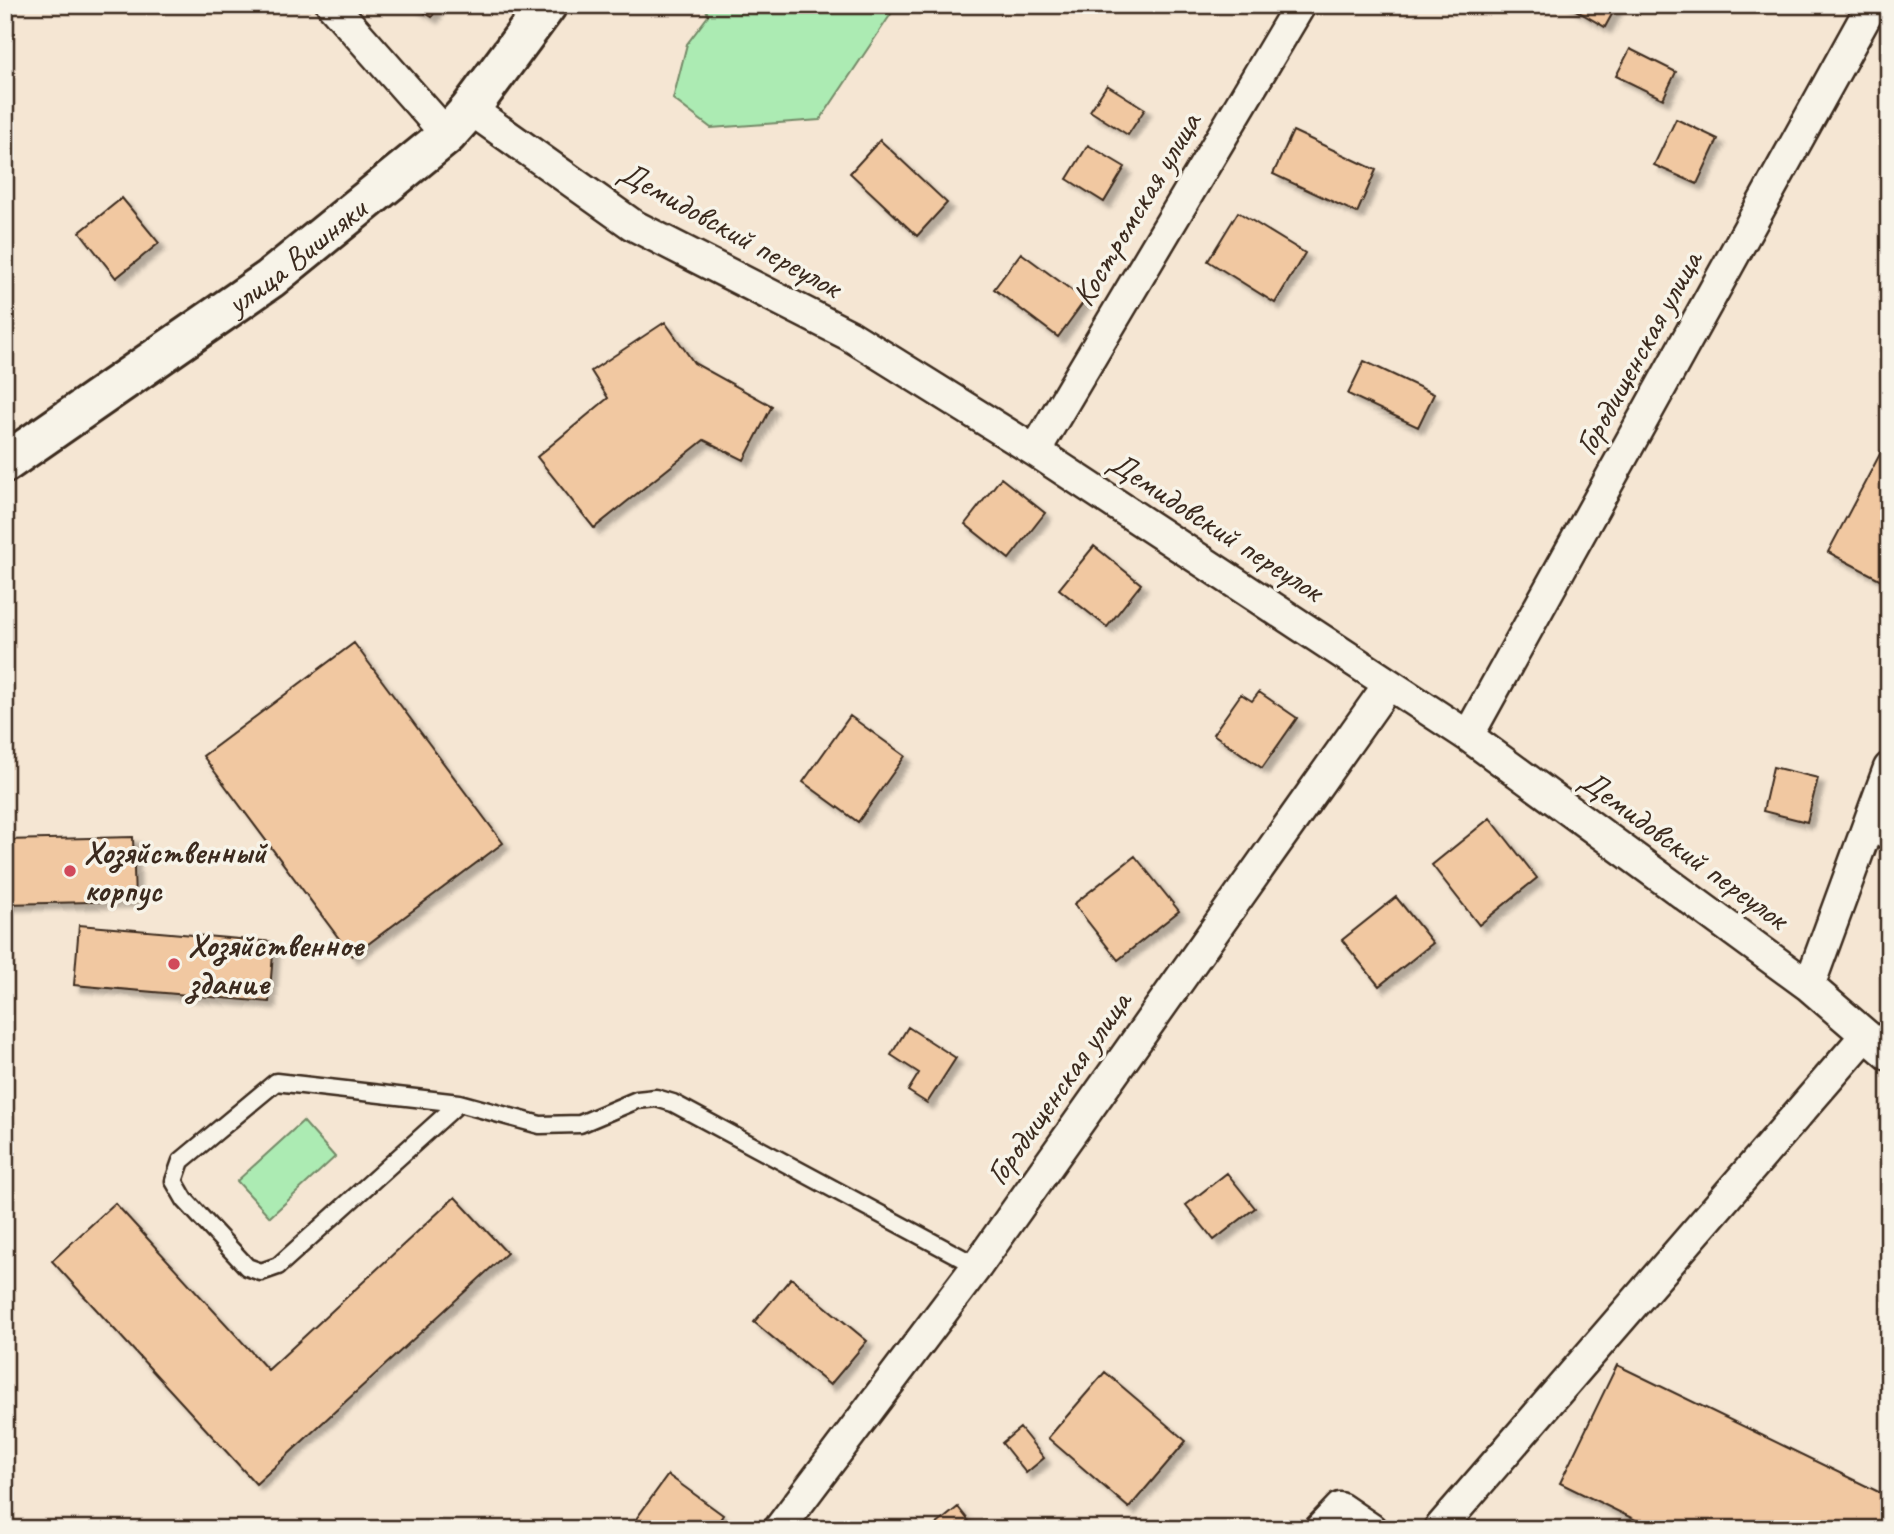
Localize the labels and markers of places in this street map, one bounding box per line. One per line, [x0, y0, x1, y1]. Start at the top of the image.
place label: Хозяйственный корпус [84, 831, 268, 911]
marker: Хозяйственный корпус [62, 863, 78, 879]
place label: Хозяйственное здание [184, 924, 366, 1005]
marker: Хозяйственное здание [166, 956, 182, 972]

